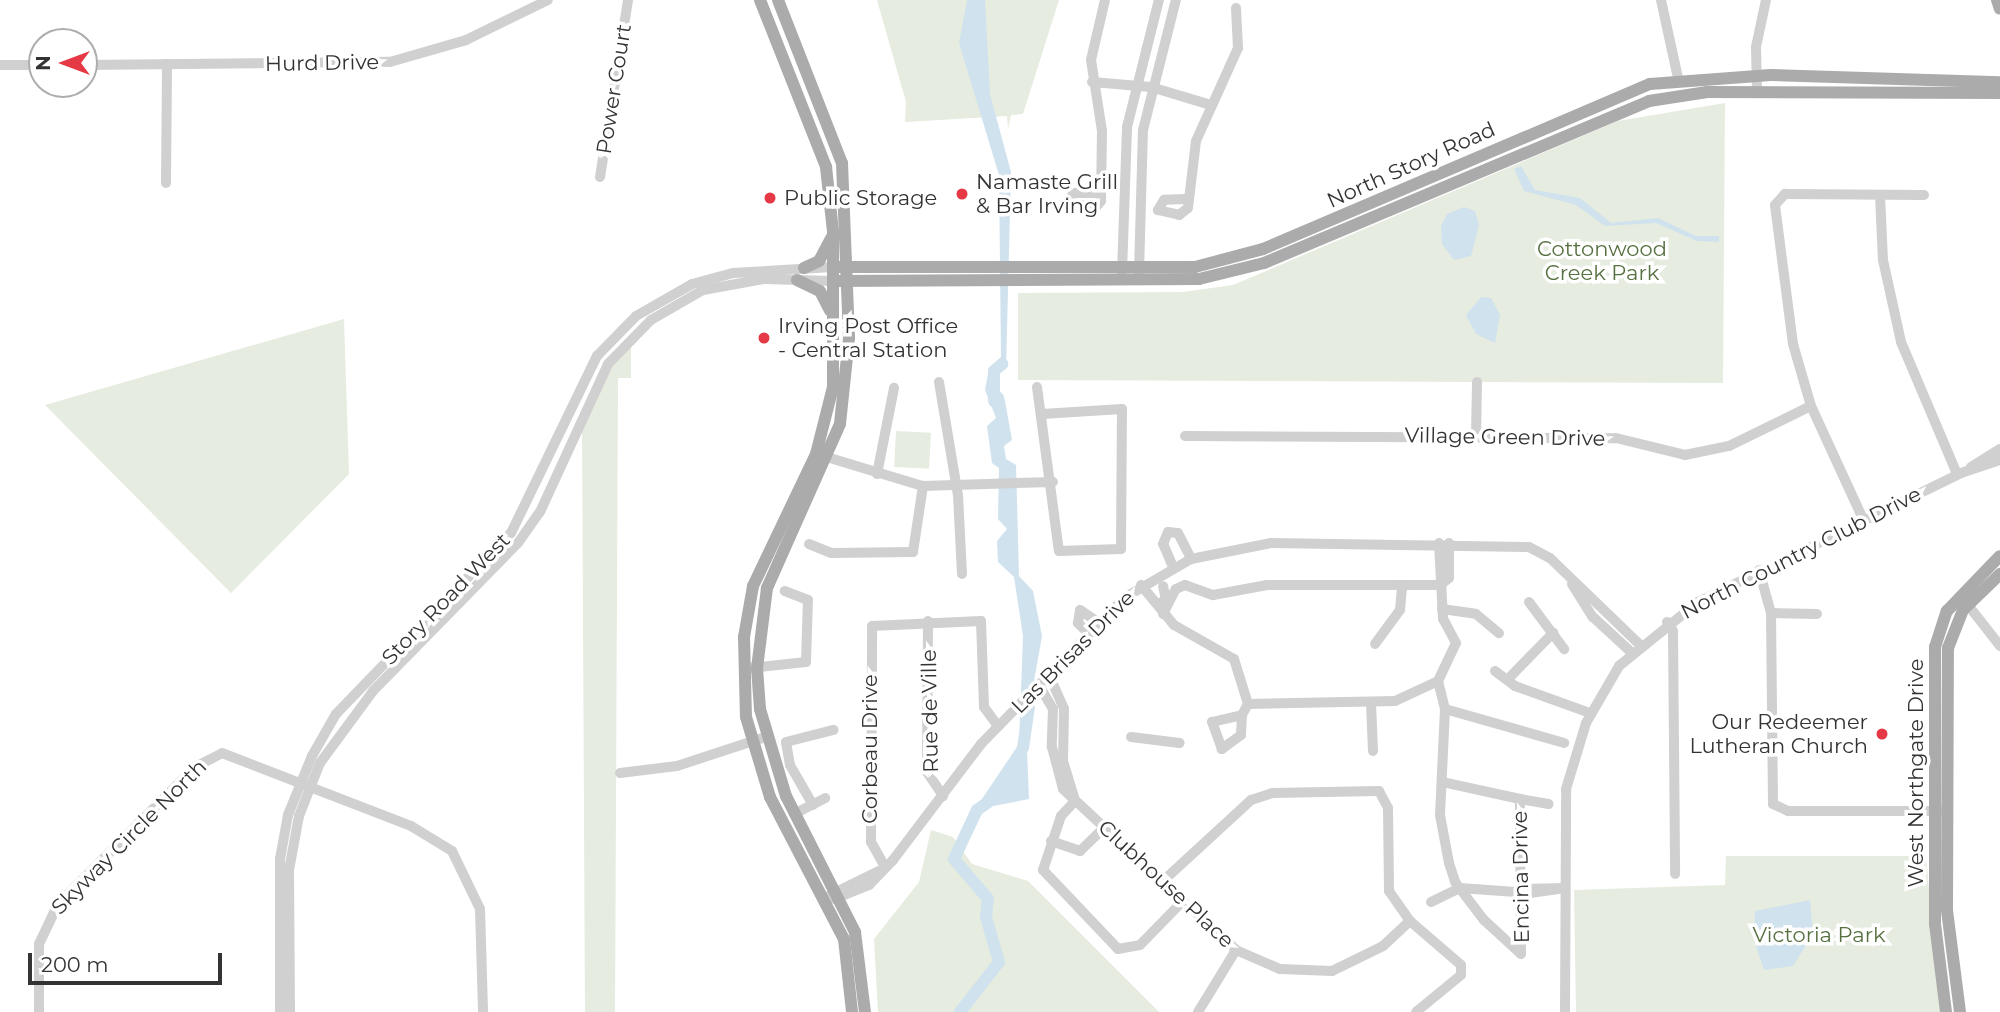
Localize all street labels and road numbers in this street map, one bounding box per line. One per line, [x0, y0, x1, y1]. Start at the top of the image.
street label: Power Court [591, 22, 637, 156]
street label: Hurd Drive [265, 49, 379, 77]
street label: North Story Road [1323, 117, 1499, 213]
street label: Village Green Drive [1404, 423, 1606, 451]
street label: North Country Club Drive [1677, 481, 1925, 625]
street label: Story Road West [377, 528, 515, 670]
street label: Las Brisas Drive [1006, 585, 1140, 719]
street label: Rue de Ville [916, 649, 944, 773]
street label: West Northgate Drive [1903, 659, 1929, 887]
street label: Corbeau Drive [857, 674, 883, 824]
street label: Skyway Circle North [46, 754, 212, 920]
street label: Encina Drive [1507, 810, 1535, 944]
street label: Clubhouse Place [1093, 815, 1239, 953]

